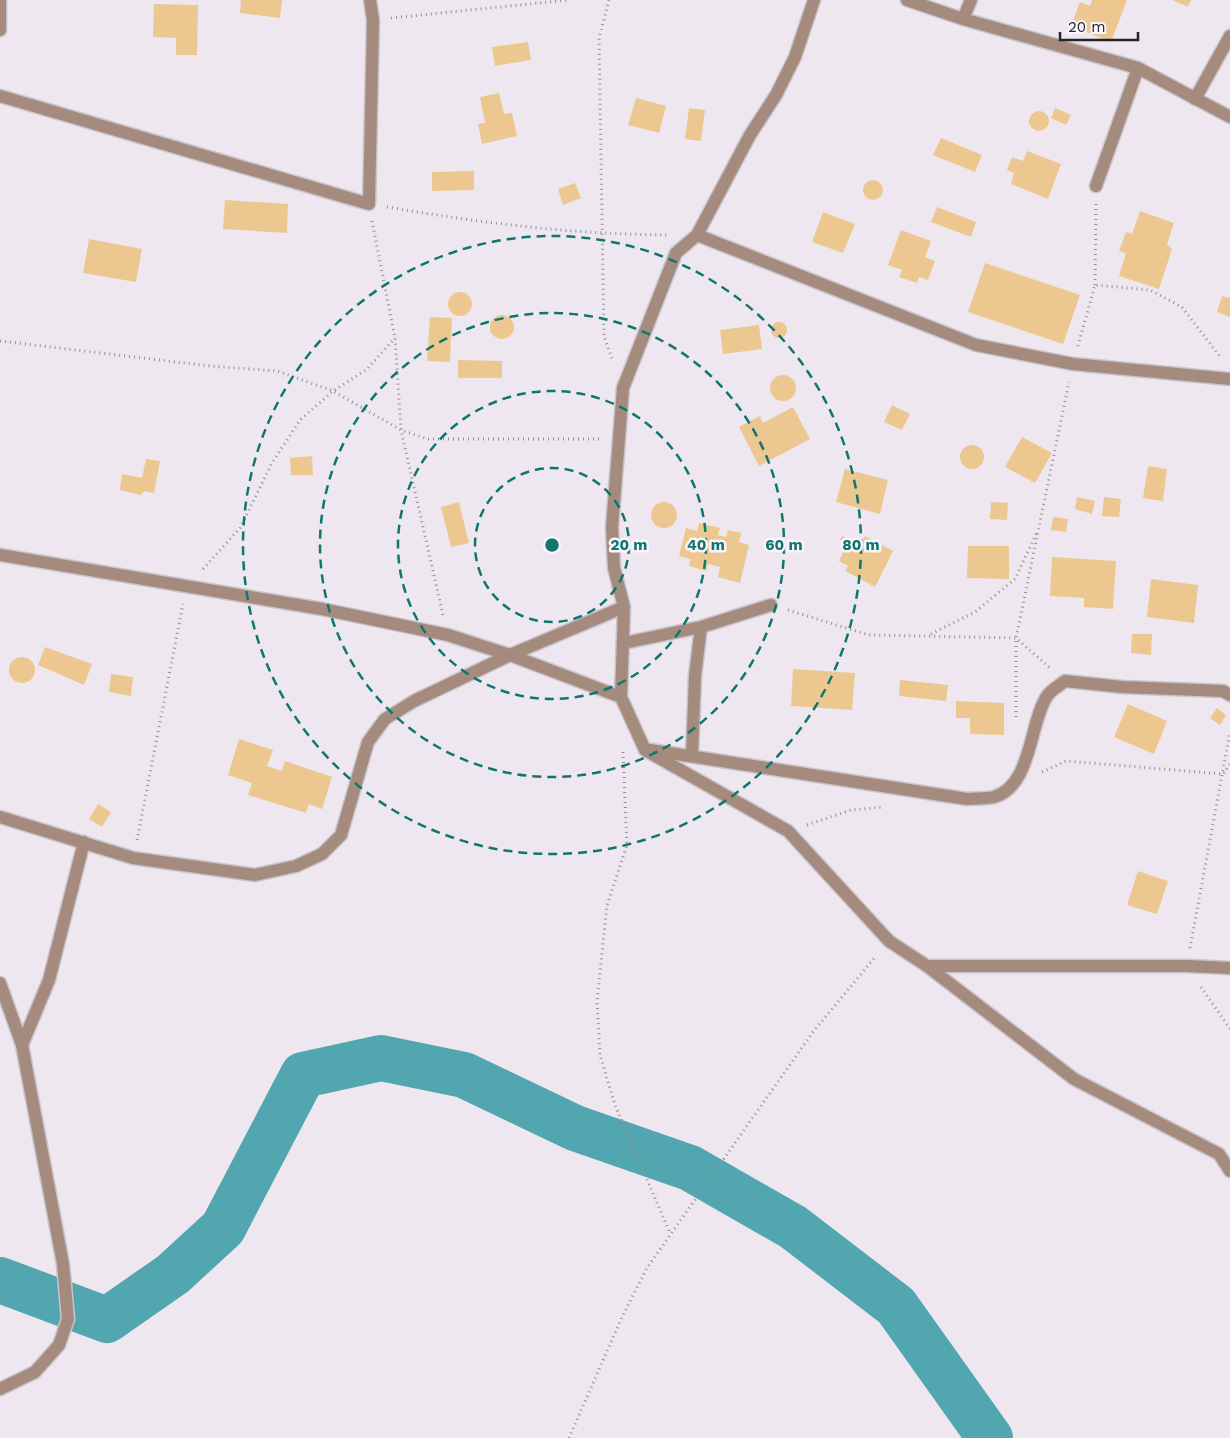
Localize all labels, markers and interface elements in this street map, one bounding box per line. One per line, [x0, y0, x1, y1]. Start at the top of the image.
scale bar [1060, 10, 1138, 42]
text: 20 m [1068, 18, 1106, 36]
centre of rings [543, 536, 561, 554]
text: 20 m [610, 536, 648, 554]
text: 40 m [687, 536, 725, 554]
text: 60 m [765, 536, 803, 554]
text: 80 m [842, 536, 880, 554]

